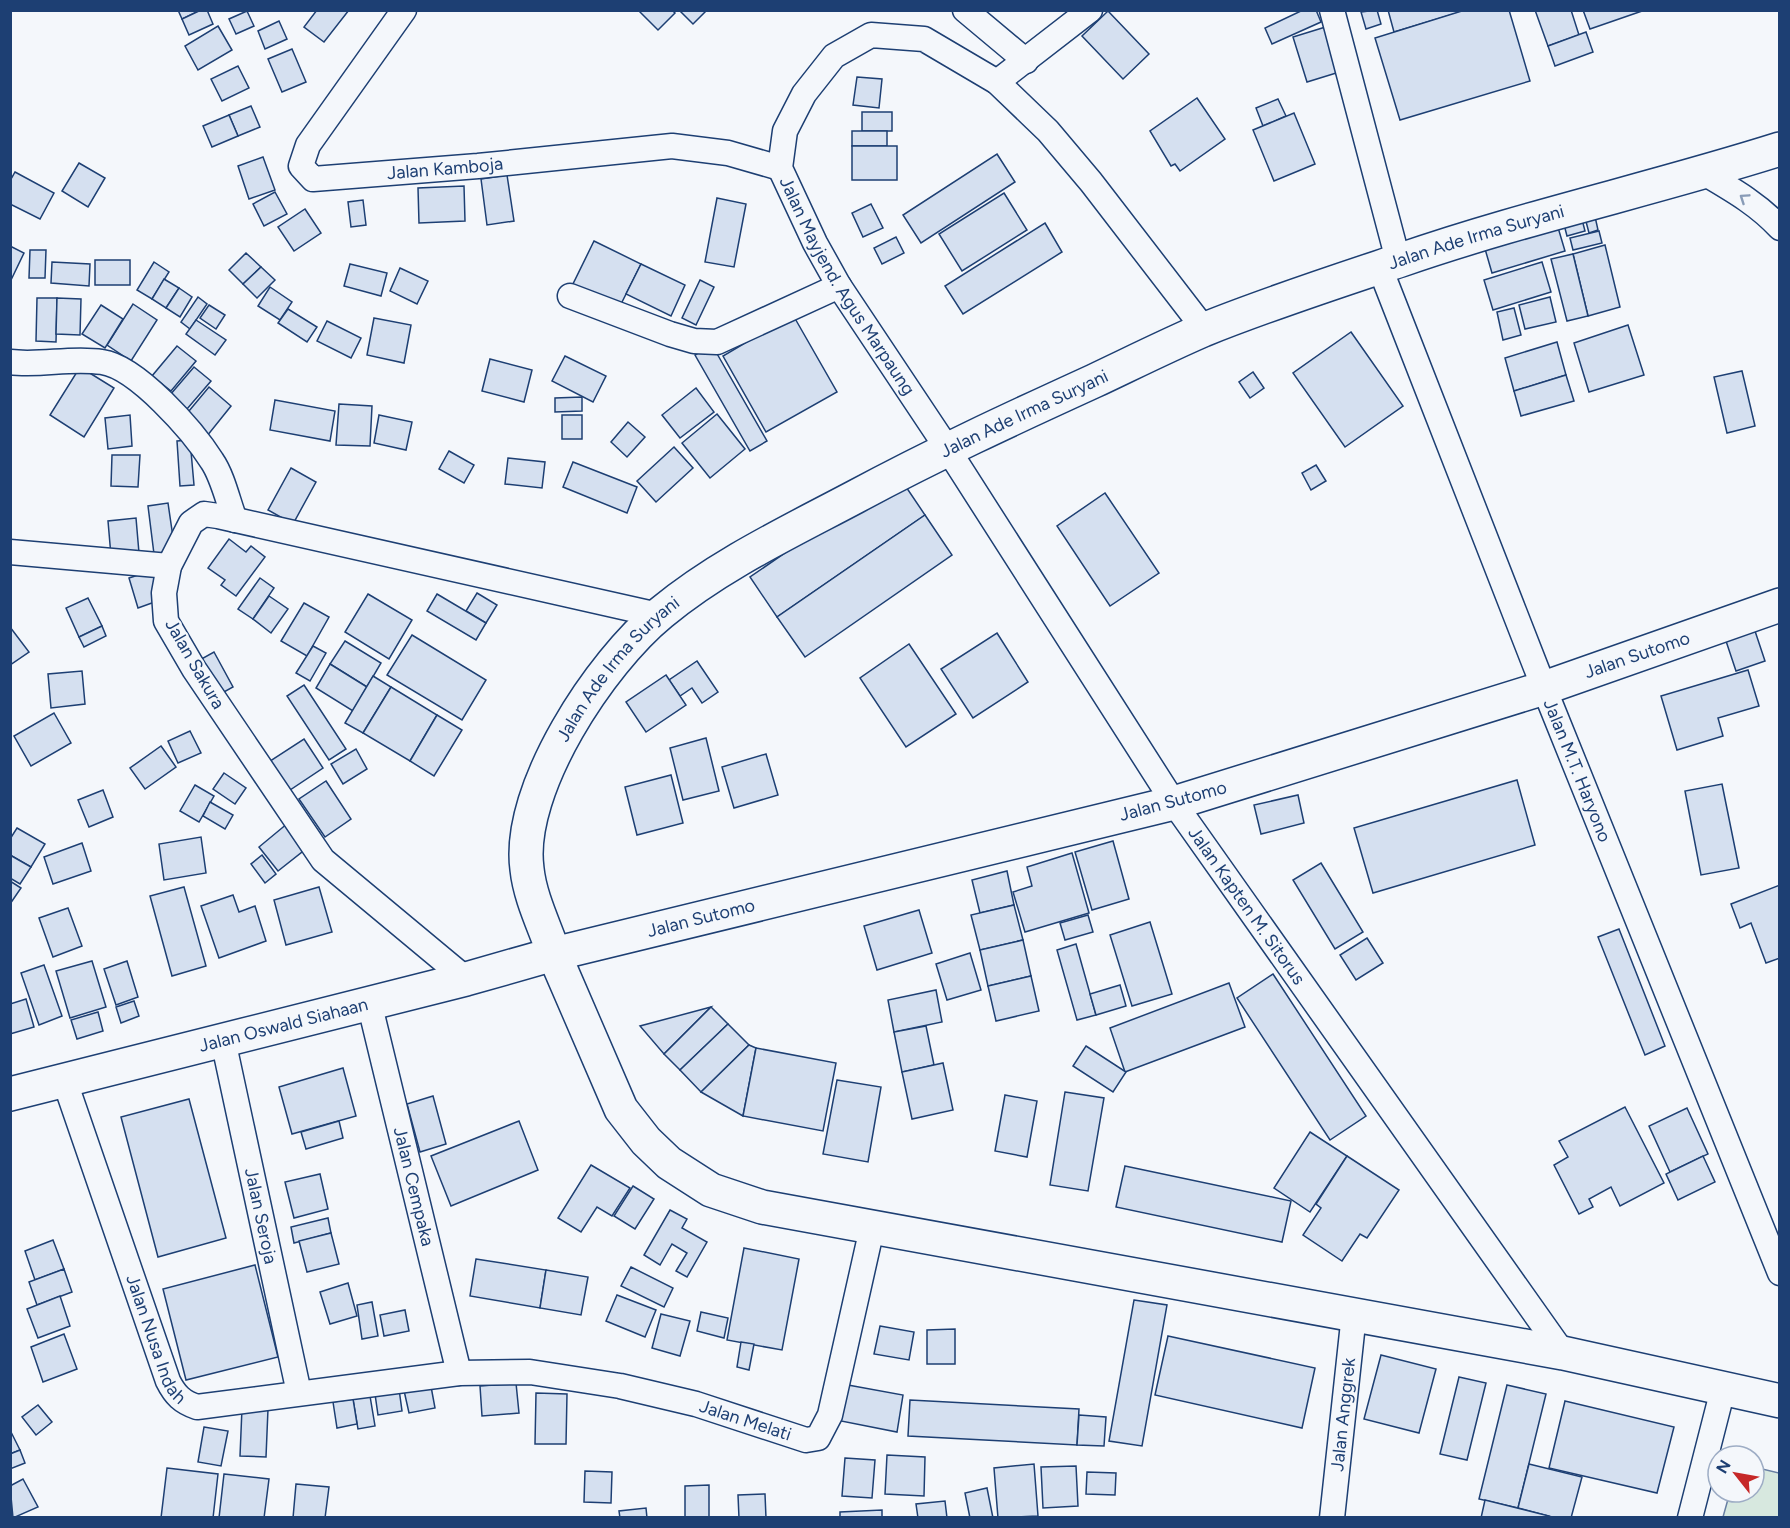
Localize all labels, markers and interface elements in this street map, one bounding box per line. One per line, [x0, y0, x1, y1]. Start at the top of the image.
street label: Jalan Kamboja [386, 152, 504, 184]
street label: Jalan Mayjend. Agus Marpaung [775, 173, 920, 399]
one-way arrow [1740, 193, 1750, 205]
street label: Jalan Ade Irma Suryani [1385, 200, 1567, 274]
street label: Jalan Ade Irma Suryani [937, 365, 1112, 462]
street label: Jalan Ade Irma Suryani [552, 592, 684, 745]
street label: Jalan Sakura [160, 615, 230, 713]
street label: Jalan Sutomo [1581, 627, 1693, 683]
street label: Jalan M.T. Haryono [1539, 696, 1616, 845]
street label: Jalan Sutomo [1117, 776, 1229, 826]
street label: Jalan Kapten M. Sitorus [1183, 823, 1310, 989]
street label: Jalan Sutomo [645, 894, 757, 942]
street label: Jalan Oswald Siahaan [197, 993, 370, 1057]
street label: Jalan Cempaka [389, 1125, 439, 1248]
street label: Jalan Seroja [240, 1166, 282, 1266]
street label: Jalan Nusa Indah [121, 1272, 191, 1409]
street label: Jalan Anggrek [1326, 1356, 1360, 1473]
street label: Jalan Melati [697, 1395, 794, 1445]
north arrow [1706, 1444, 1766, 1504]
text: N [1712, 1456, 1735, 1477]

